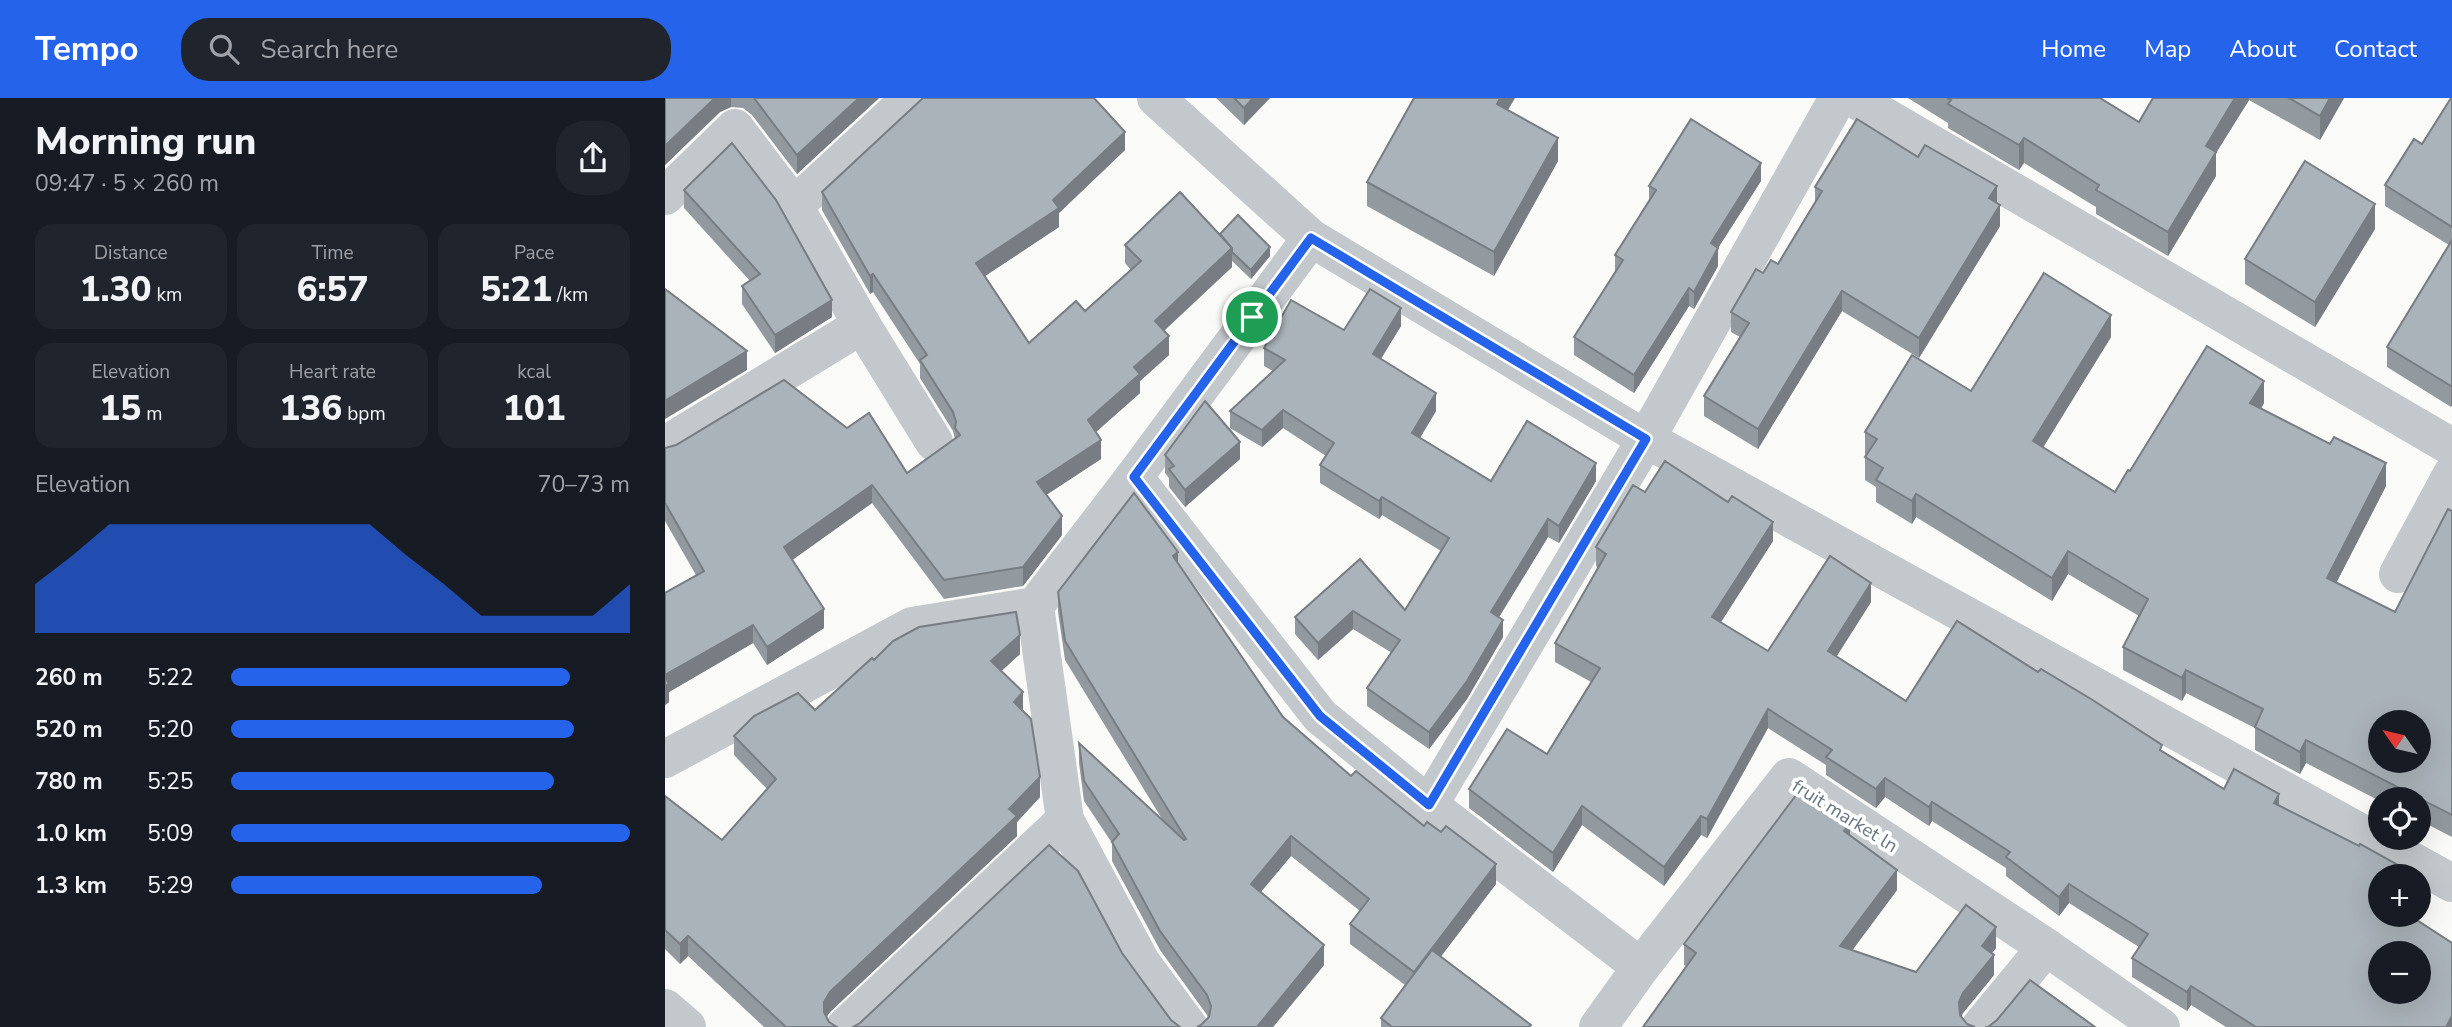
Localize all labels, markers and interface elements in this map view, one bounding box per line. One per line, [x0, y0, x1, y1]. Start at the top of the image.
search box [181, 18, 671, 81]
text: Tempo [35, 27, 139, 72]
icon: search [205, 30, 243, 68]
text: Search here [261, 32, 398, 67]
text: Home [2041, 33, 2106, 65]
text: Map [2144, 33, 2191, 65]
text: About [2229, 33, 2296, 65]
text: Contact [2334, 33, 2417, 65]
text: Morning run [35, 116, 256, 167]
button: share [556, 121, 630, 195]
text: 09:47 · 5 × 260 m [35, 168, 219, 199]
text: Distance [94, 240, 168, 266]
text: Time [311, 240, 354, 266]
text: Pace [514, 240, 554, 266]
text: 1.30 [79, 266, 152, 313]
text: 6:57 [296, 266, 369, 313]
text: 5:21 [480, 266, 552, 313]
text: km [152, 282, 182, 308]
text: /km [552, 282, 588, 308]
pin [1222, 287, 1282, 347]
icon: arrive [1233, 298, 1271, 336]
text: Elevation [91, 359, 170, 385]
text: Heart rate [289, 359, 376, 385]
text: kcal [517, 359, 551, 385]
text: 15 [99, 385, 141, 432]
text: 136 [279, 385, 342, 432]
text: 101 [503, 385, 566, 432]
text: m [141, 401, 162, 427]
text: bpm [342, 401, 386, 427]
text: Elevation [35, 469, 130, 500]
text: 70–73 m [538, 469, 630, 500]
text: 260 m [35, 662, 103, 693]
text: 5:22 [147, 662, 194, 693]
north arrow [2368, 710, 2431, 774]
map controls [2368, 710, 2431, 1004]
text: 520 m [35, 714, 103, 745]
text: 5:20 [147, 714, 194, 745]
text: 780 m [35, 766, 103, 797]
text: 5:25 [147, 766, 194, 797]
street label: fruit market ln [1787, 773, 1903, 859]
button: locate [2368, 787, 2431, 850]
text: 1.0 km [35, 818, 107, 849]
text: 5:09 [147, 818, 194, 849]
button: + [2368, 864, 2431, 927]
text: 1.3 km [35, 870, 107, 901]
text: 5:29 [147, 870, 194, 901]
button: − [2368, 941, 2431, 1004]

